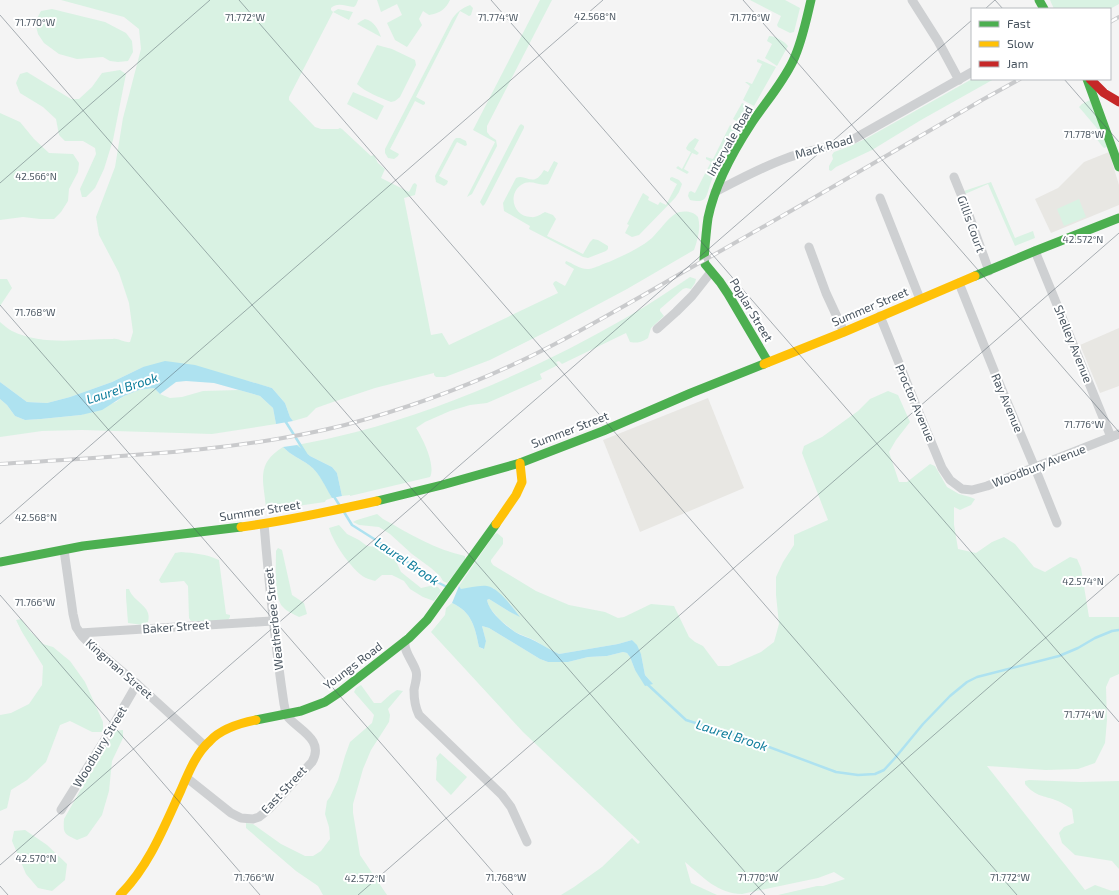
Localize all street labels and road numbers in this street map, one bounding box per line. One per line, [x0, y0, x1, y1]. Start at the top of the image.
street label: Intervale Road [703, 103, 755, 178]
street label: Mack Road [793, 131, 854, 161]
street label: Gillis Court [955, 193, 989, 254]
street label: Poplar Street [727, 275, 776, 344]
street label: Summer Street [829, 284, 910, 328]
street label: Shelley Avenue [1052, 303, 1096, 384]
street label: Proctor Avenue [893, 362, 939, 444]
street label: Ray Avenue [989, 371, 1027, 434]
street label: Summer Street [529, 408, 611, 450]
street label: Woodbury Avenue [990, 441, 1087, 489]
street label: Summer Street [218, 497, 302, 523]
street label: Weatherbee Street [261, 567, 285, 671]
street label: Baker Street [142, 617, 210, 635]
street label: Kingman Street [83, 635, 156, 701]
street label: Youngs Road [320, 639, 384, 692]
street label: Woodbury Street [69, 703, 129, 790]
street label: East Street [258, 762, 309, 816]

